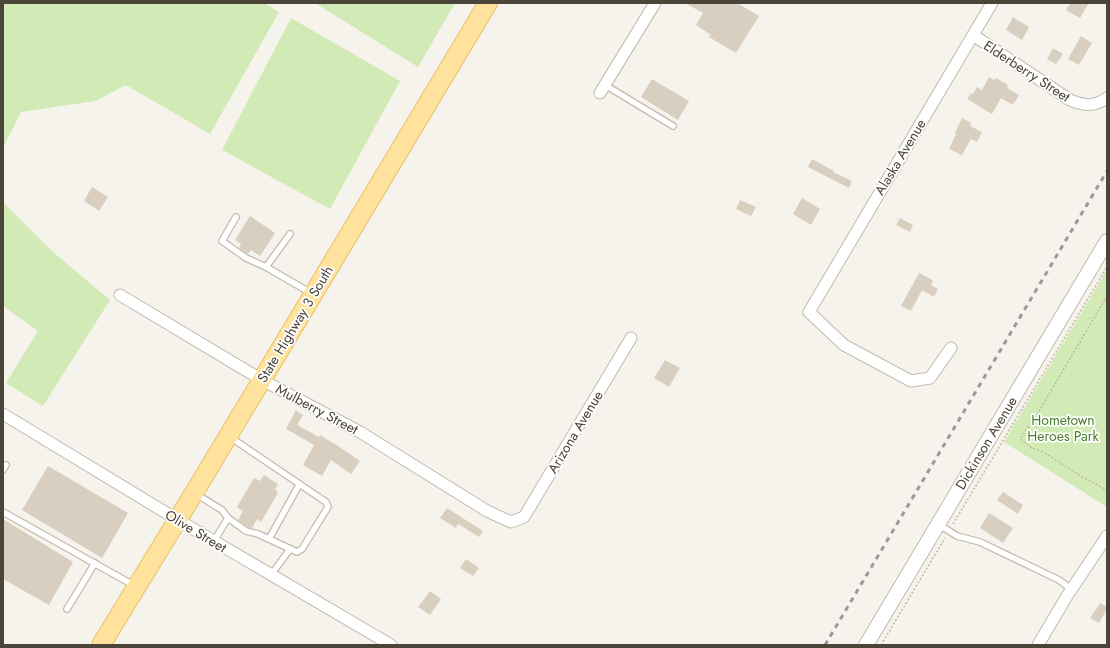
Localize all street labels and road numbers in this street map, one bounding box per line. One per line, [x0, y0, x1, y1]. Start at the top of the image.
street label: Elderberry Street [980, 35, 1075, 107]
street label: Alaska Avenue [869, 115, 931, 199]
street label: State Highway 3 South [252, 262, 338, 386]
street label: Mulberry Street [272, 379, 362, 439]
street label: Arizona Avenue [542, 387, 608, 477]
street label: Dickinson Avenue [950, 393, 1022, 493]
street label: Olive Street [161, 505, 231, 558]

